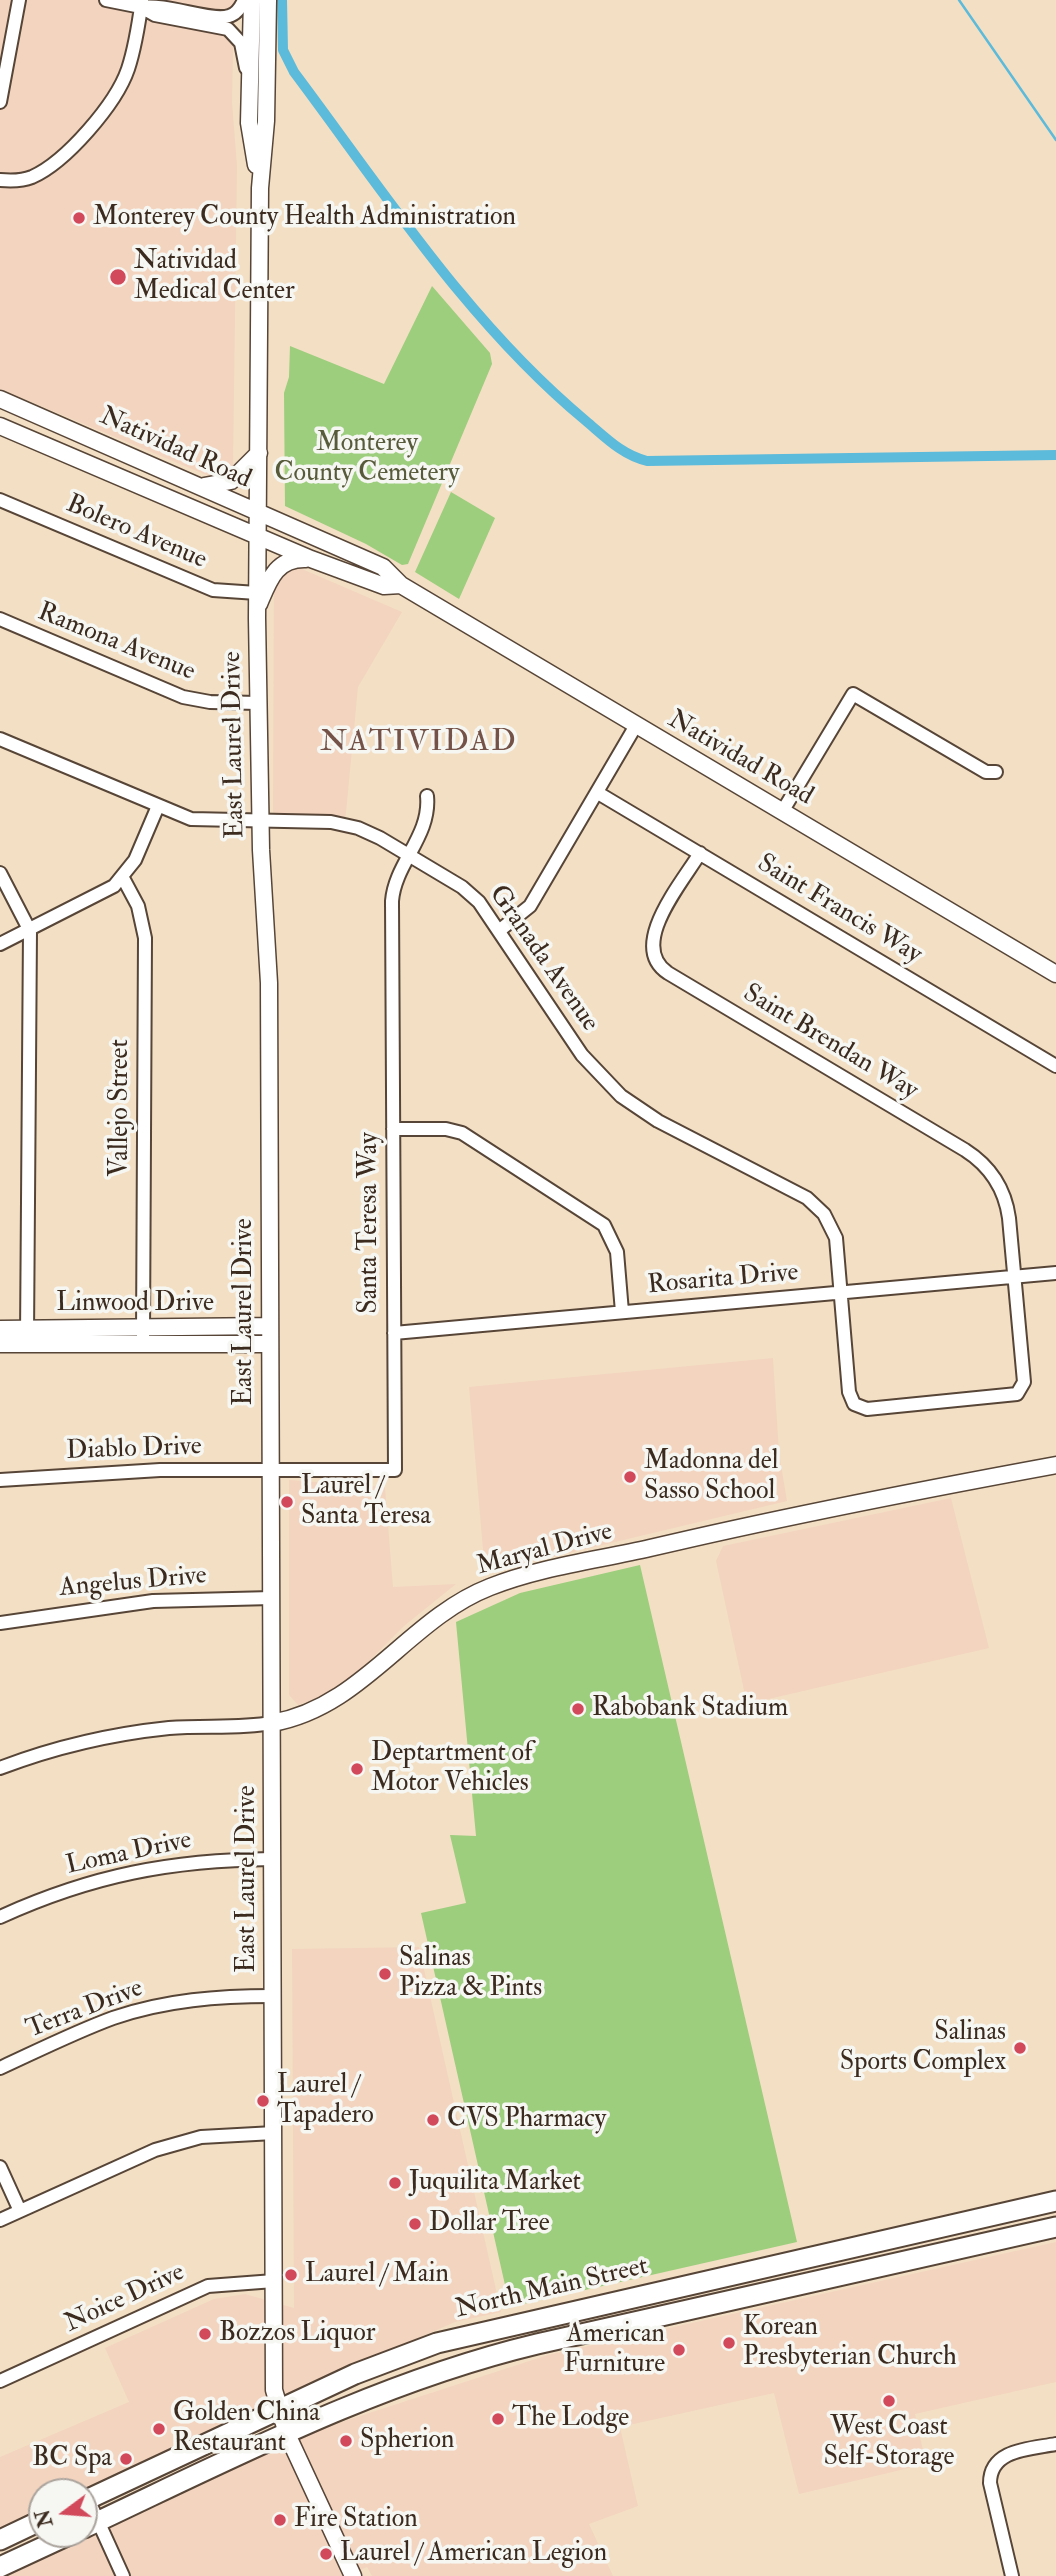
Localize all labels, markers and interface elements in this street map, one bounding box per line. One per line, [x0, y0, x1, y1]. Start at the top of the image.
place label: Monterey County Health Administration [93, 202, 516, 234]
marker: Monterey County Health Administration [71, 210, 87, 226]
place label: Natividad Medical Center [134, 246, 295, 308]
marker: Natividad Medical Center [108, 267, 128, 287]
street label: Natividad Road [94, 402, 256, 496]
park label: Monterey County Cemetery [275, 428, 459, 490]
street label: Bolero Avenue [61, 489, 211, 577]
street label: Ramona Avenue [33, 597, 199, 689]
street label: East Laurel Drive [218, 651, 252, 839]
street label: Natividad Road [662, 705, 818, 813]
district label: NATIVIDAD [321, 726, 517, 762]
street label: Saint Francis Way [751, 849, 927, 971]
street label: Granada Avenue [481, 880, 605, 1038]
street label: Saint Brendan Way [737, 979, 923, 1107]
street label: Vallejo Street [105, 1039, 137, 1177]
street label: Santa Teresa Way [354, 1132, 386, 1314]
street label: East Laurel Drive [229, 1218, 261, 1406]
street label: Rosarita Drive [646, 1258, 800, 1302]
street label: Linwood Drive [56, 1288, 214, 1320]
street label: Diablo Drive [66, 1432, 202, 1468]
place label: Madonna del Sasso School [644, 1446, 778, 1508]
marker: Madonna del Sasso School [622, 1469, 638, 1485]
place label: Laurel / Santa Teresa [301, 1471, 431, 1532]
marker: Laurel / Santa Teresa [279, 1494, 295, 1510]
street label: Maryal Drive [474, 1517, 616, 1583]
street label: Angelus Drive [58, 1561, 208, 1605]
place label: Rabobank Stadium [592, 1693, 788, 1725]
marker: Rabobank Stadium [570, 1701, 586, 1717]
place label: Deptartment of Motor Vehicles [371, 1738, 532, 1800]
marker: Deptartment of Motor Vehicles [349, 1761, 365, 1777]
street label: East Laurel Drive [232, 1785, 264, 1973]
street label: Loma Drive [63, 1826, 195, 1882]
place label: Salinas Pizza & Pints [399, 1943, 542, 2004]
marker: Salinas Pizza & Pints [377, 1966, 393, 1982]
street label: Terra Drive [22, 1974, 148, 2046]
place label: Salinas Sports Complex [840, 2017, 1006, 2078]
marker: Salinas Sports Complex [1012, 2040, 1028, 2056]
place label: Laurel / Tapadero [277, 2070, 374, 2132]
marker: Laurel / Tapadero [255, 2093, 271, 2109]
place label: CVS Pharmacy [447, 2104, 606, 2136]
marker: CVS Pharmacy [425, 2112, 441, 2128]
place label: Juquilita Market [409, 2167, 581, 2199]
marker: Juquilita Market [387, 2175, 403, 2191]
place label: Dollar Tree [429, 2208, 550, 2240]
marker: Dollar Tree [407, 2216, 423, 2232]
street label: North Main Street [453, 2252, 651, 2326]
street label: Noice Drive [60, 2258, 190, 2340]
place label: Laurel / Main [305, 2259, 449, 2291]
marker: Laurel / Main [283, 2267, 299, 2283]
place label: Korean Presbyterian Church [743, 2312, 957, 2374]
place label: Bozzos Liquor [219, 2318, 375, 2350]
place label: American Furniture [564, 2319, 665, 2380]
marker: Bozzos Liquor [197, 2326, 213, 2342]
marker: Korean Presbyterian Church [721, 2335, 737, 2351]
marker: American Furniture [671, 2342, 687, 2358]
marker: West Coast Self-Storage [881, 2393, 897, 2409]
place label: Golden China Restaurant [173, 2398, 320, 2460]
place label: The Lodge [512, 2403, 629, 2435]
marker: The Lodge [490, 2411, 506, 2427]
place label: West Coast Self-Storage [824, 2412, 954, 2474]
marker: Golden China Restaurant [151, 2421, 167, 2437]
place label: Spherion [360, 2425, 454, 2457]
marker: Spherion [338, 2433, 354, 2449]
place label: BC Spa [32, 2443, 112, 2475]
marker: BC Spa [118, 2451, 134, 2467]
north arrow [28, 2478, 98, 2548]
place label: Fire Station [294, 2504, 418, 2536]
text: N [31, 2507, 59, 2530]
marker: Fire Station [272, 2512, 288, 2528]
place label: Laurel / American Legion [340, 2538, 607, 2570]
marker: Laurel / American Legion [318, 2546, 334, 2562]

